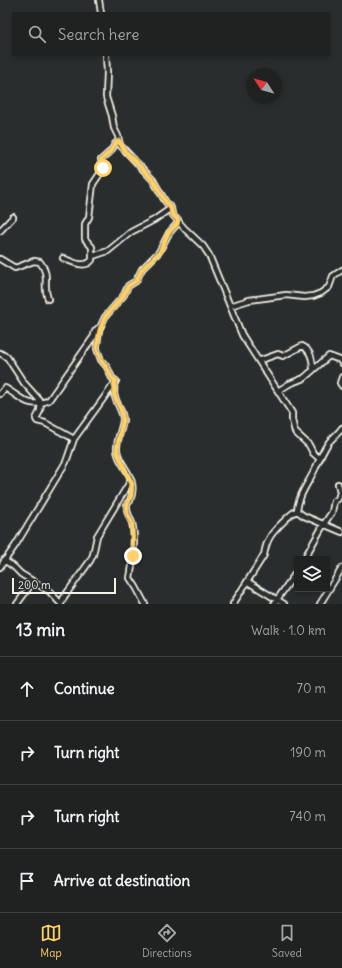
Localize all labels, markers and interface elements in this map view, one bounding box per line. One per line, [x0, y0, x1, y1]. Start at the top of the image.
search box [12, 12, 330, 56]
icon: search [26, 23, 48, 45]
text: Search here [58, 25, 139, 44]
north arrow [246, 68, 282, 104]
route start [94, 159, 112, 177]
route end [124, 547, 142, 565]
map controls [294, 556, 330, 592]
button: layers [294, 556, 330, 592]
scale bar [12, 576, 116, 595]
text: 200 m [18, 578, 51, 592]
text: 13 min [16, 619, 65, 641]
text: Walk · 1.0 km [251, 622, 326, 639]
icon: ahead [16, 678, 38, 700]
text: Continue [54, 679, 115, 698]
text: 70 m [297, 680, 326, 697]
icon: right [16, 742, 38, 764]
text: Turn right [54, 743, 119, 762]
text: 190 m [290, 744, 326, 761]
icon: right [16, 806, 38, 828]
text: Turn right [54, 807, 119, 826]
text: 740 m [289, 808, 326, 825]
icon: arrive [16, 870, 38, 892]
text: Arrive at destination [54, 871, 190, 890]
tab: Map [40, 922, 62, 960]
tab: Directions [142, 922, 192, 960]
tab: Saved [272, 922, 302, 960]

